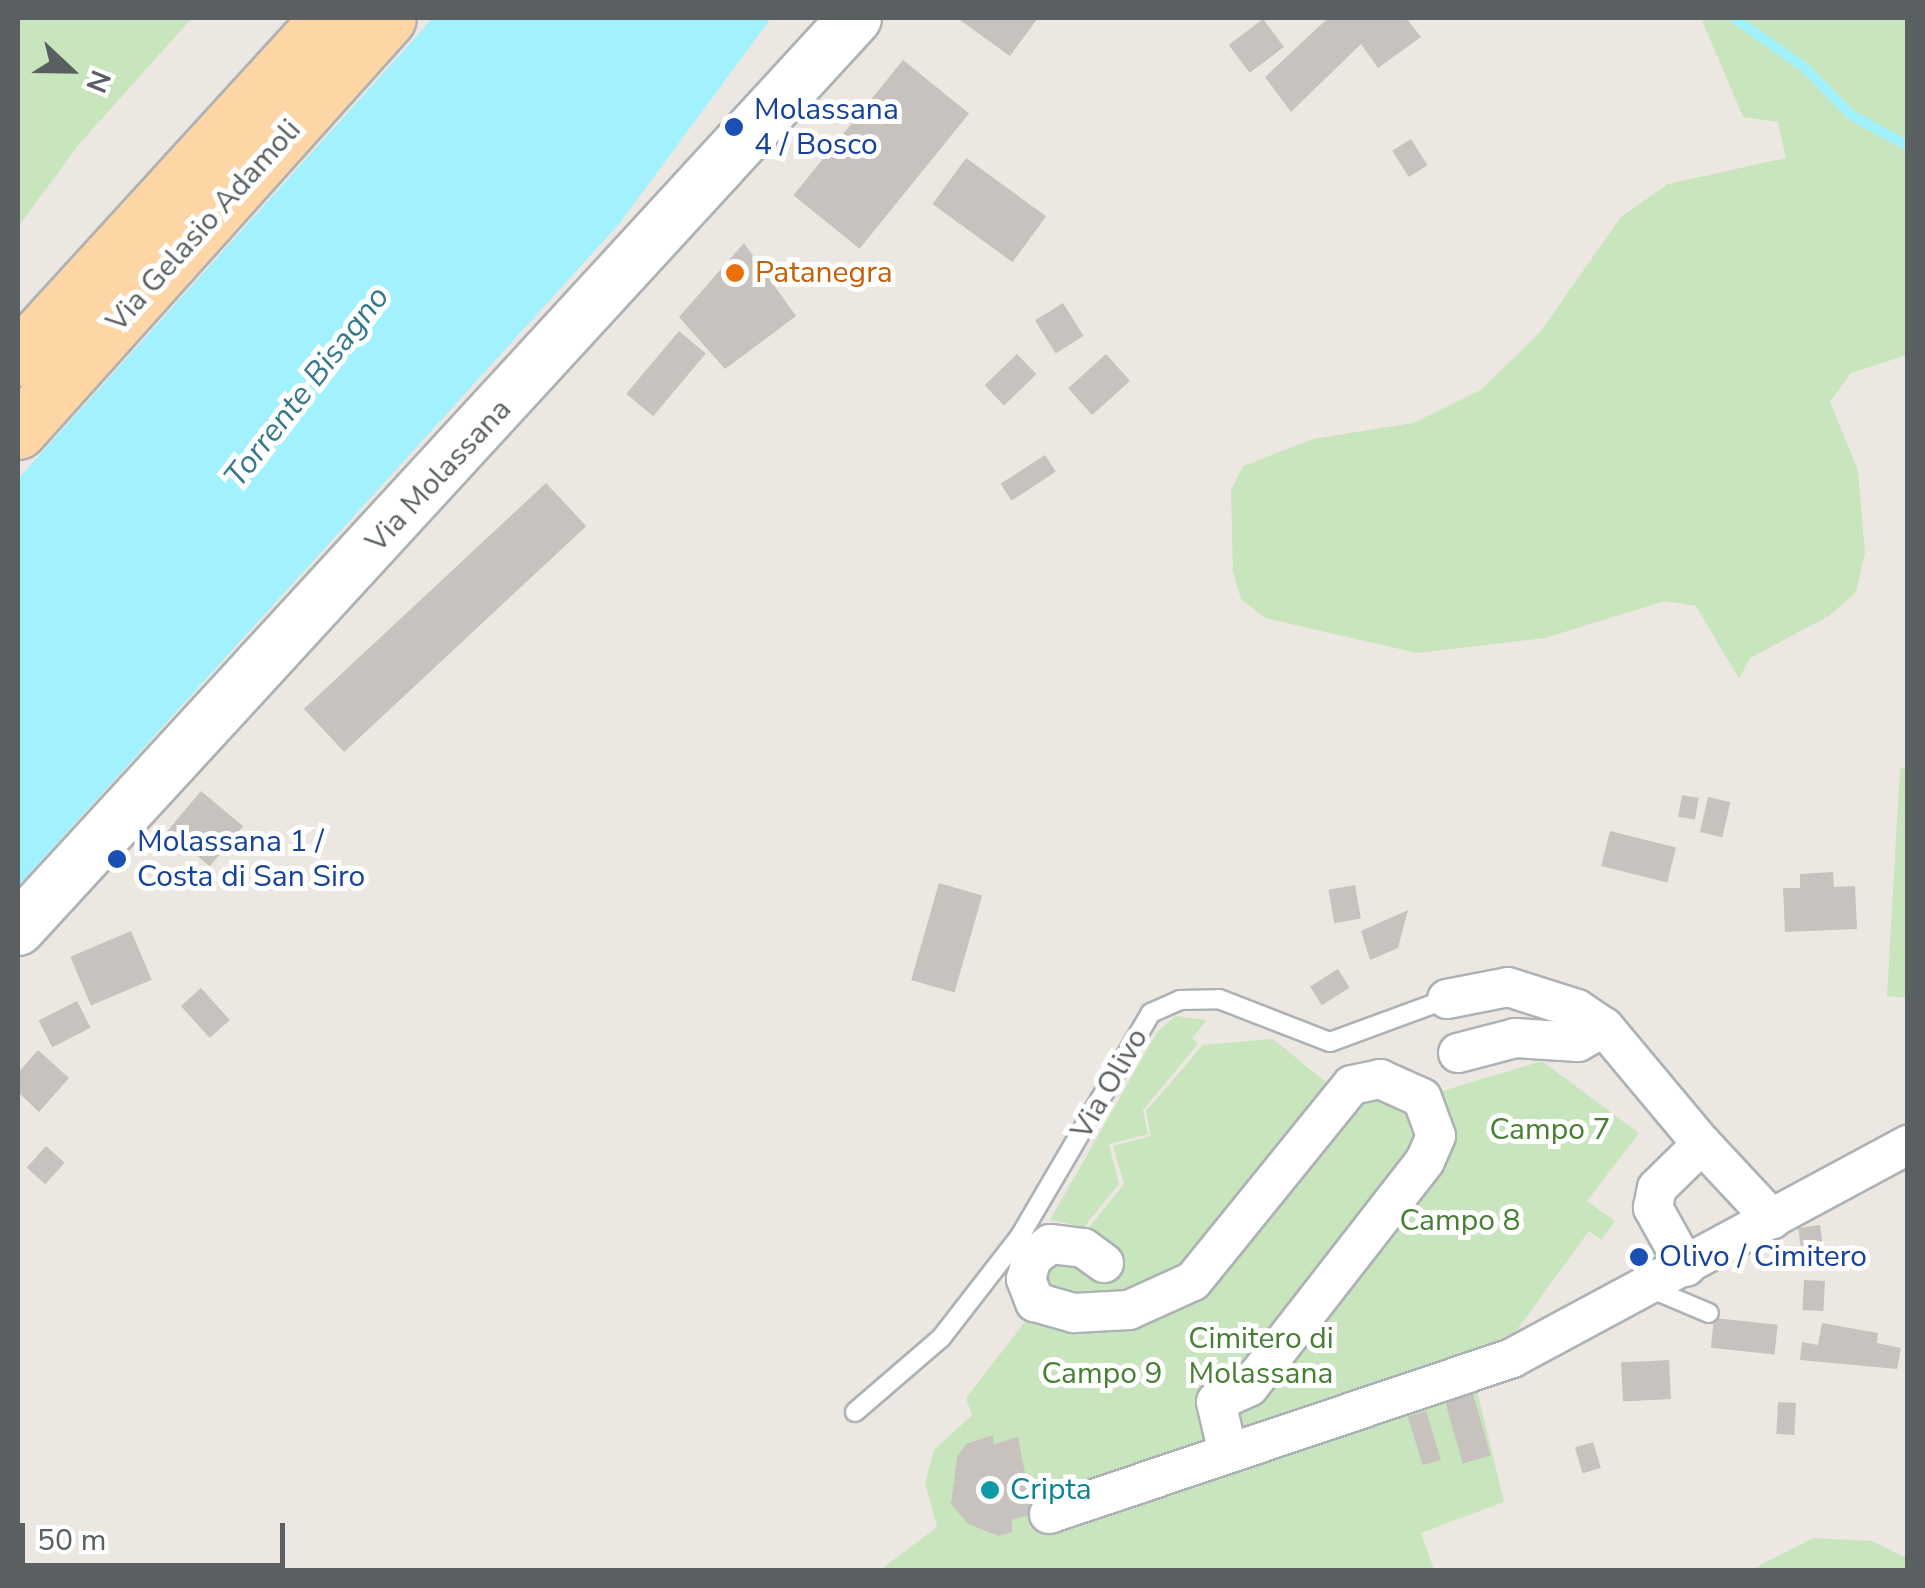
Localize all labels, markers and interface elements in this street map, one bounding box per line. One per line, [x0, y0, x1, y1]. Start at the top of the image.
north arrow [20, 20, 120, 120]
text: N [76, 64, 119, 98]
place label: Molassana 4 / Bosco [754, 92, 899, 162]
street label: Via Gelasio Adamoli [99, 113, 309, 339]
marker: Molassana 4 / Bosco [723, 116, 745, 138]
place label: Patanegra [755, 255, 893, 291]
marker: Patanegra [724, 262, 746, 284]
water label: Torrente Bisagno [216, 279, 398, 495]
street label: Via Molassana [359, 392, 519, 560]
place label: Molassana 1 / Costa di San Siro [137, 824, 365, 894]
marker: Molassana 1 / Costa di San Siro [106, 848, 128, 870]
street label: Via Olivo [1064, 1022, 1156, 1146]
park label: Campo 7 [1489, 1112, 1611, 1148]
park label: Campo 8 [1399, 1203, 1521, 1239]
place label: Olivo / Cimitero [1659, 1239, 1867, 1275]
marker: Olivo / Cimitero [1628, 1246, 1650, 1268]
park label: Cimitero di Molassana [1188, 1321, 1334, 1392]
park label: Campo 9 [1041, 1356, 1163, 1392]
place label: Cripta [1010, 1472, 1092, 1508]
marker: Cripta [979, 1479, 1001, 1501]
scale bar [25, 1503, 290, 1565]
text: 50 m [37, 1520, 106, 1561]

